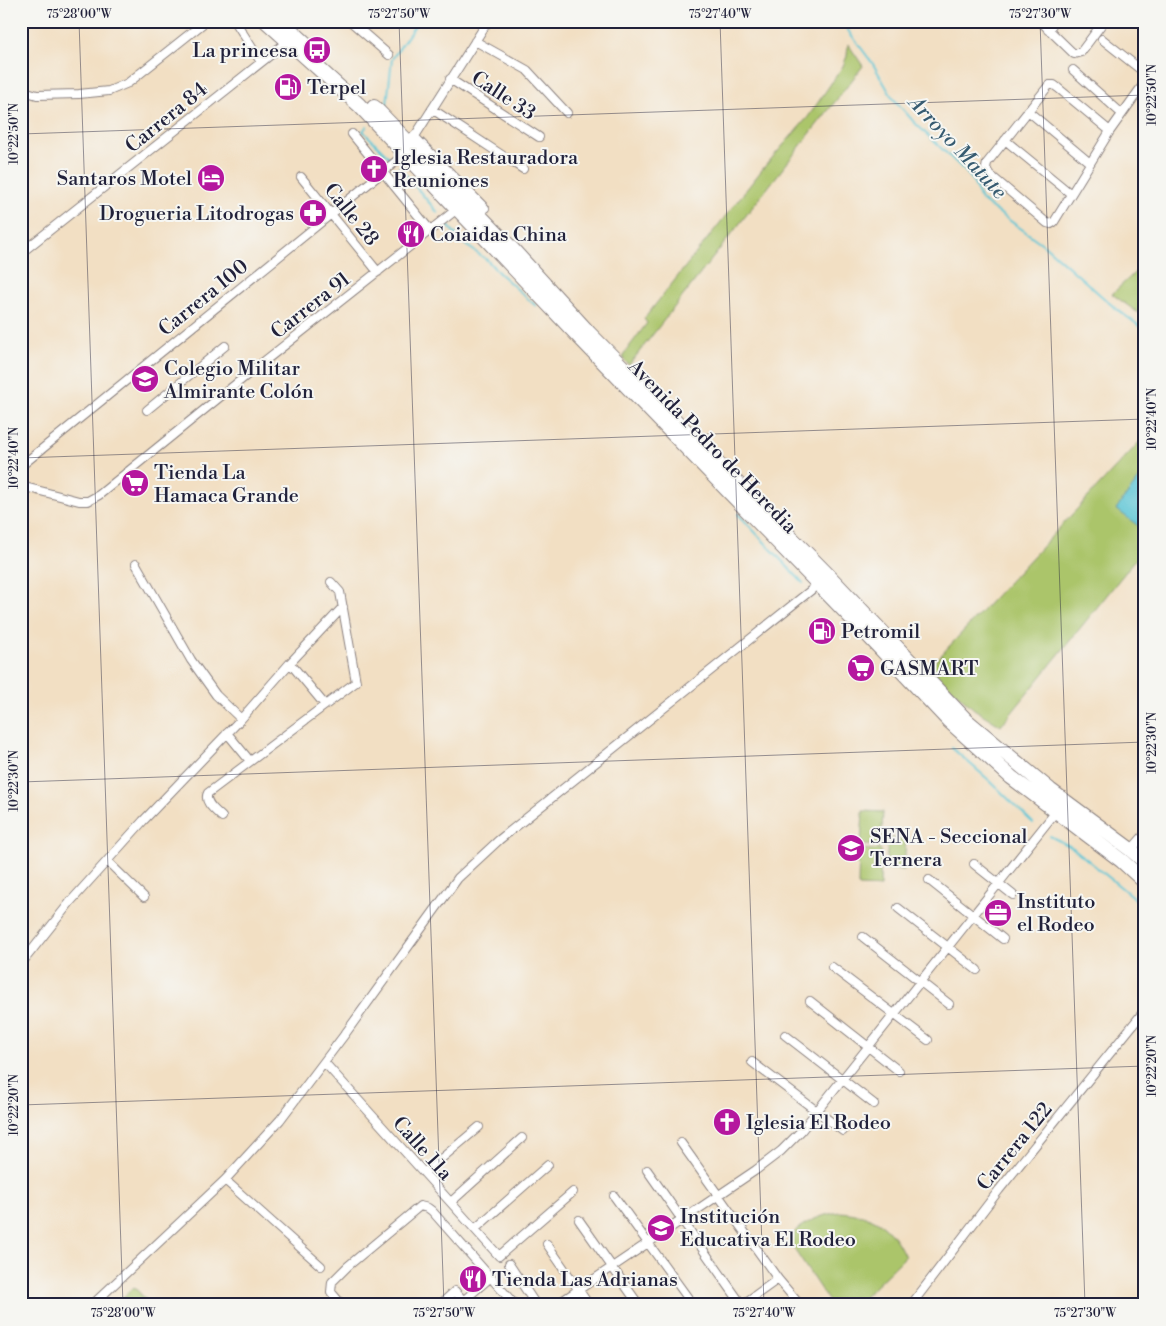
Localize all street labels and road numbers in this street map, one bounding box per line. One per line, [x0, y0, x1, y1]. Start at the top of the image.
street label: Calle 33 [466, 66, 540, 126]
street label: Carrera 84 [121, 77, 213, 159]
street label: Calle 28 [318, 178, 384, 251]
street label: Carrera 100 [154, 254, 254, 342]
street label: Carrera 91 [266, 267, 356, 345]
street label: Avenida Pedro de Heredia [621, 354, 802, 540]
street label: Carrera 122 [972, 1098, 1058, 1196]
street label: Calle 11a [387, 1112, 458, 1187]

